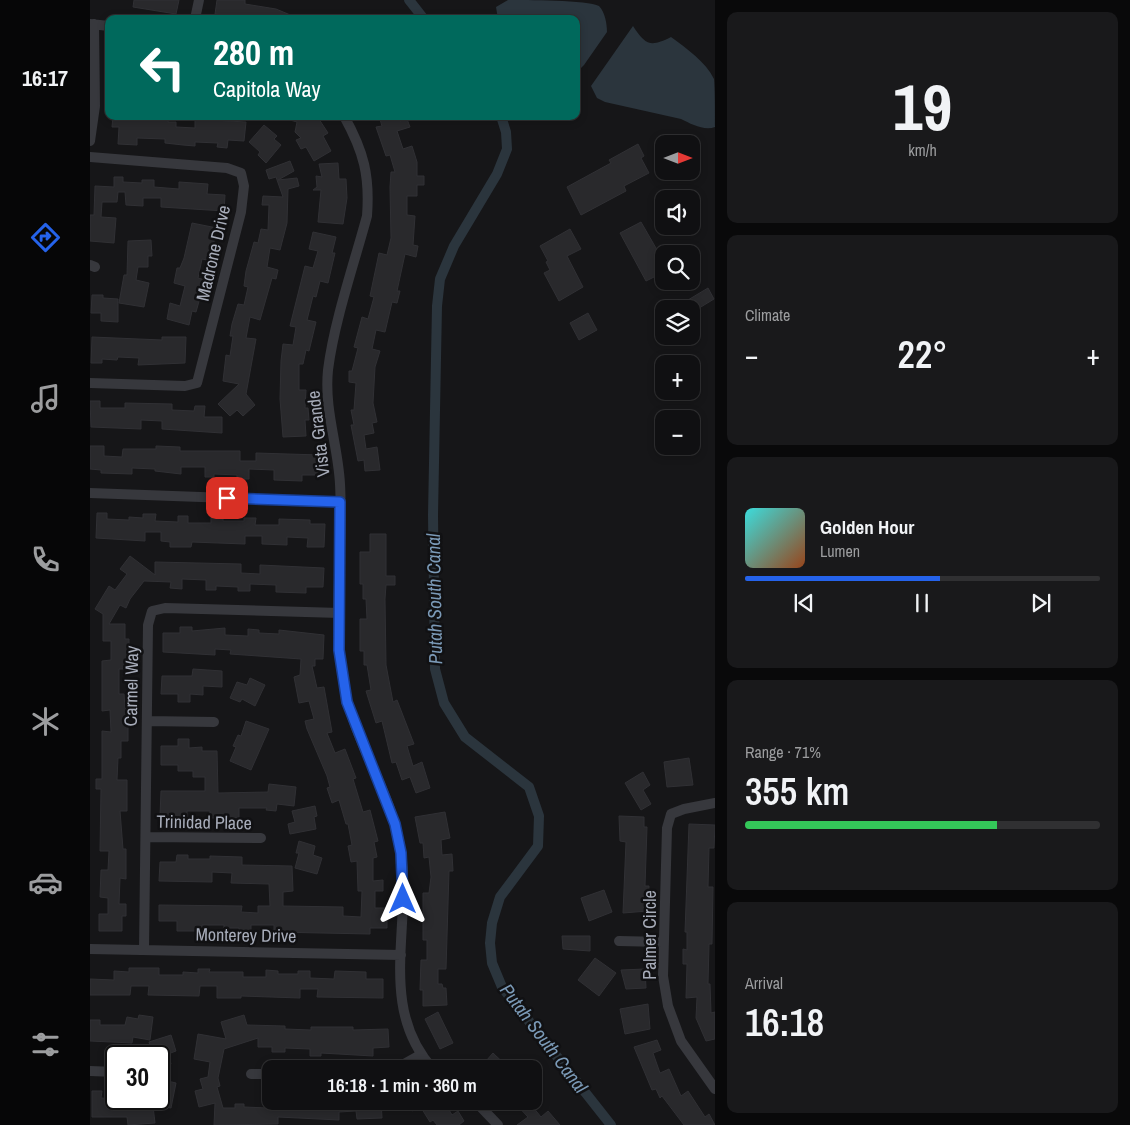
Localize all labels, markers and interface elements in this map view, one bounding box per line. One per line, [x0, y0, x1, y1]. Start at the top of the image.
text: 280 m [213, 29, 294, 76]
icon: left [130, 35, 195, 100]
text: 16:17 [22, 63, 68, 93]
text: 19 [893, 63, 952, 150]
text: Capitola Way [213, 74, 321, 104]
north arrow [655, 135, 700, 180]
map controls [655, 135, 700, 455]
text: km/h [908, 139, 937, 161]
button: sound [655, 190, 700, 235]
street label: Madrone Drive [190, 203, 236, 303]
icon: directions [28, 220, 63, 255]
button: search [655, 245, 700, 290]
button: layers [655, 300, 700, 345]
text: Climate [745, 304, 790, 326]
text: 22° [898, 329, 947, 380]
text: − [745, 336, 758, 374]
text: + [1087, 336, 1100, 374]
button: + [655, 355, 700, 400]
icon: music [28, 381, 63, 416]
street label: Vista Grande [300, 389, 336, 479]
button: − [655, 410, 700, 455]
pin [206, 477, 248, 519]
icon: arrive [213, 484, 241, 512]
text: Golden Hour [820, 514, 914, 540]
water label: Putah South Canal [420, 533, 448, 665]
text: Lumen [820, 540, 860, 562]
icon: phone [28, 542, 63, 577]
icon: previous [790, 589, 818, 617]
icon: pause [908, 589, 936, 617]
icon: next [1027, 589, 1055, 617]
street label: Carmel Way [118, 645, 144, 727]
icon: climate [28, 704, 63, 739]
text: Range · 71% [745, 741, 821, 763]
text: 355 km [745, 766, 849, 817]
street label: Trinidad Place [156, 809, 252, 835]
icon: car [28, 865, 63, 900]
position arrow [376, 872, 428, 924]
street label: Palmer Circle [637, 890, 662, 980]
street label: Monterey Drive [195, 922, 297, 948]
text: Arrival [745, 972, 783, 994]
water label: Putah South Canal [494, 978, 594, 1098]
text: 16:18 [745, 997, 824, 1048]
icon: filters [28, 1027, 63, 1062]
speed limit sign: 30 [105, 1045, 170, 1110]
text: 16:18 · 1 min · 360 m [327, 1072, 477, 1098]

